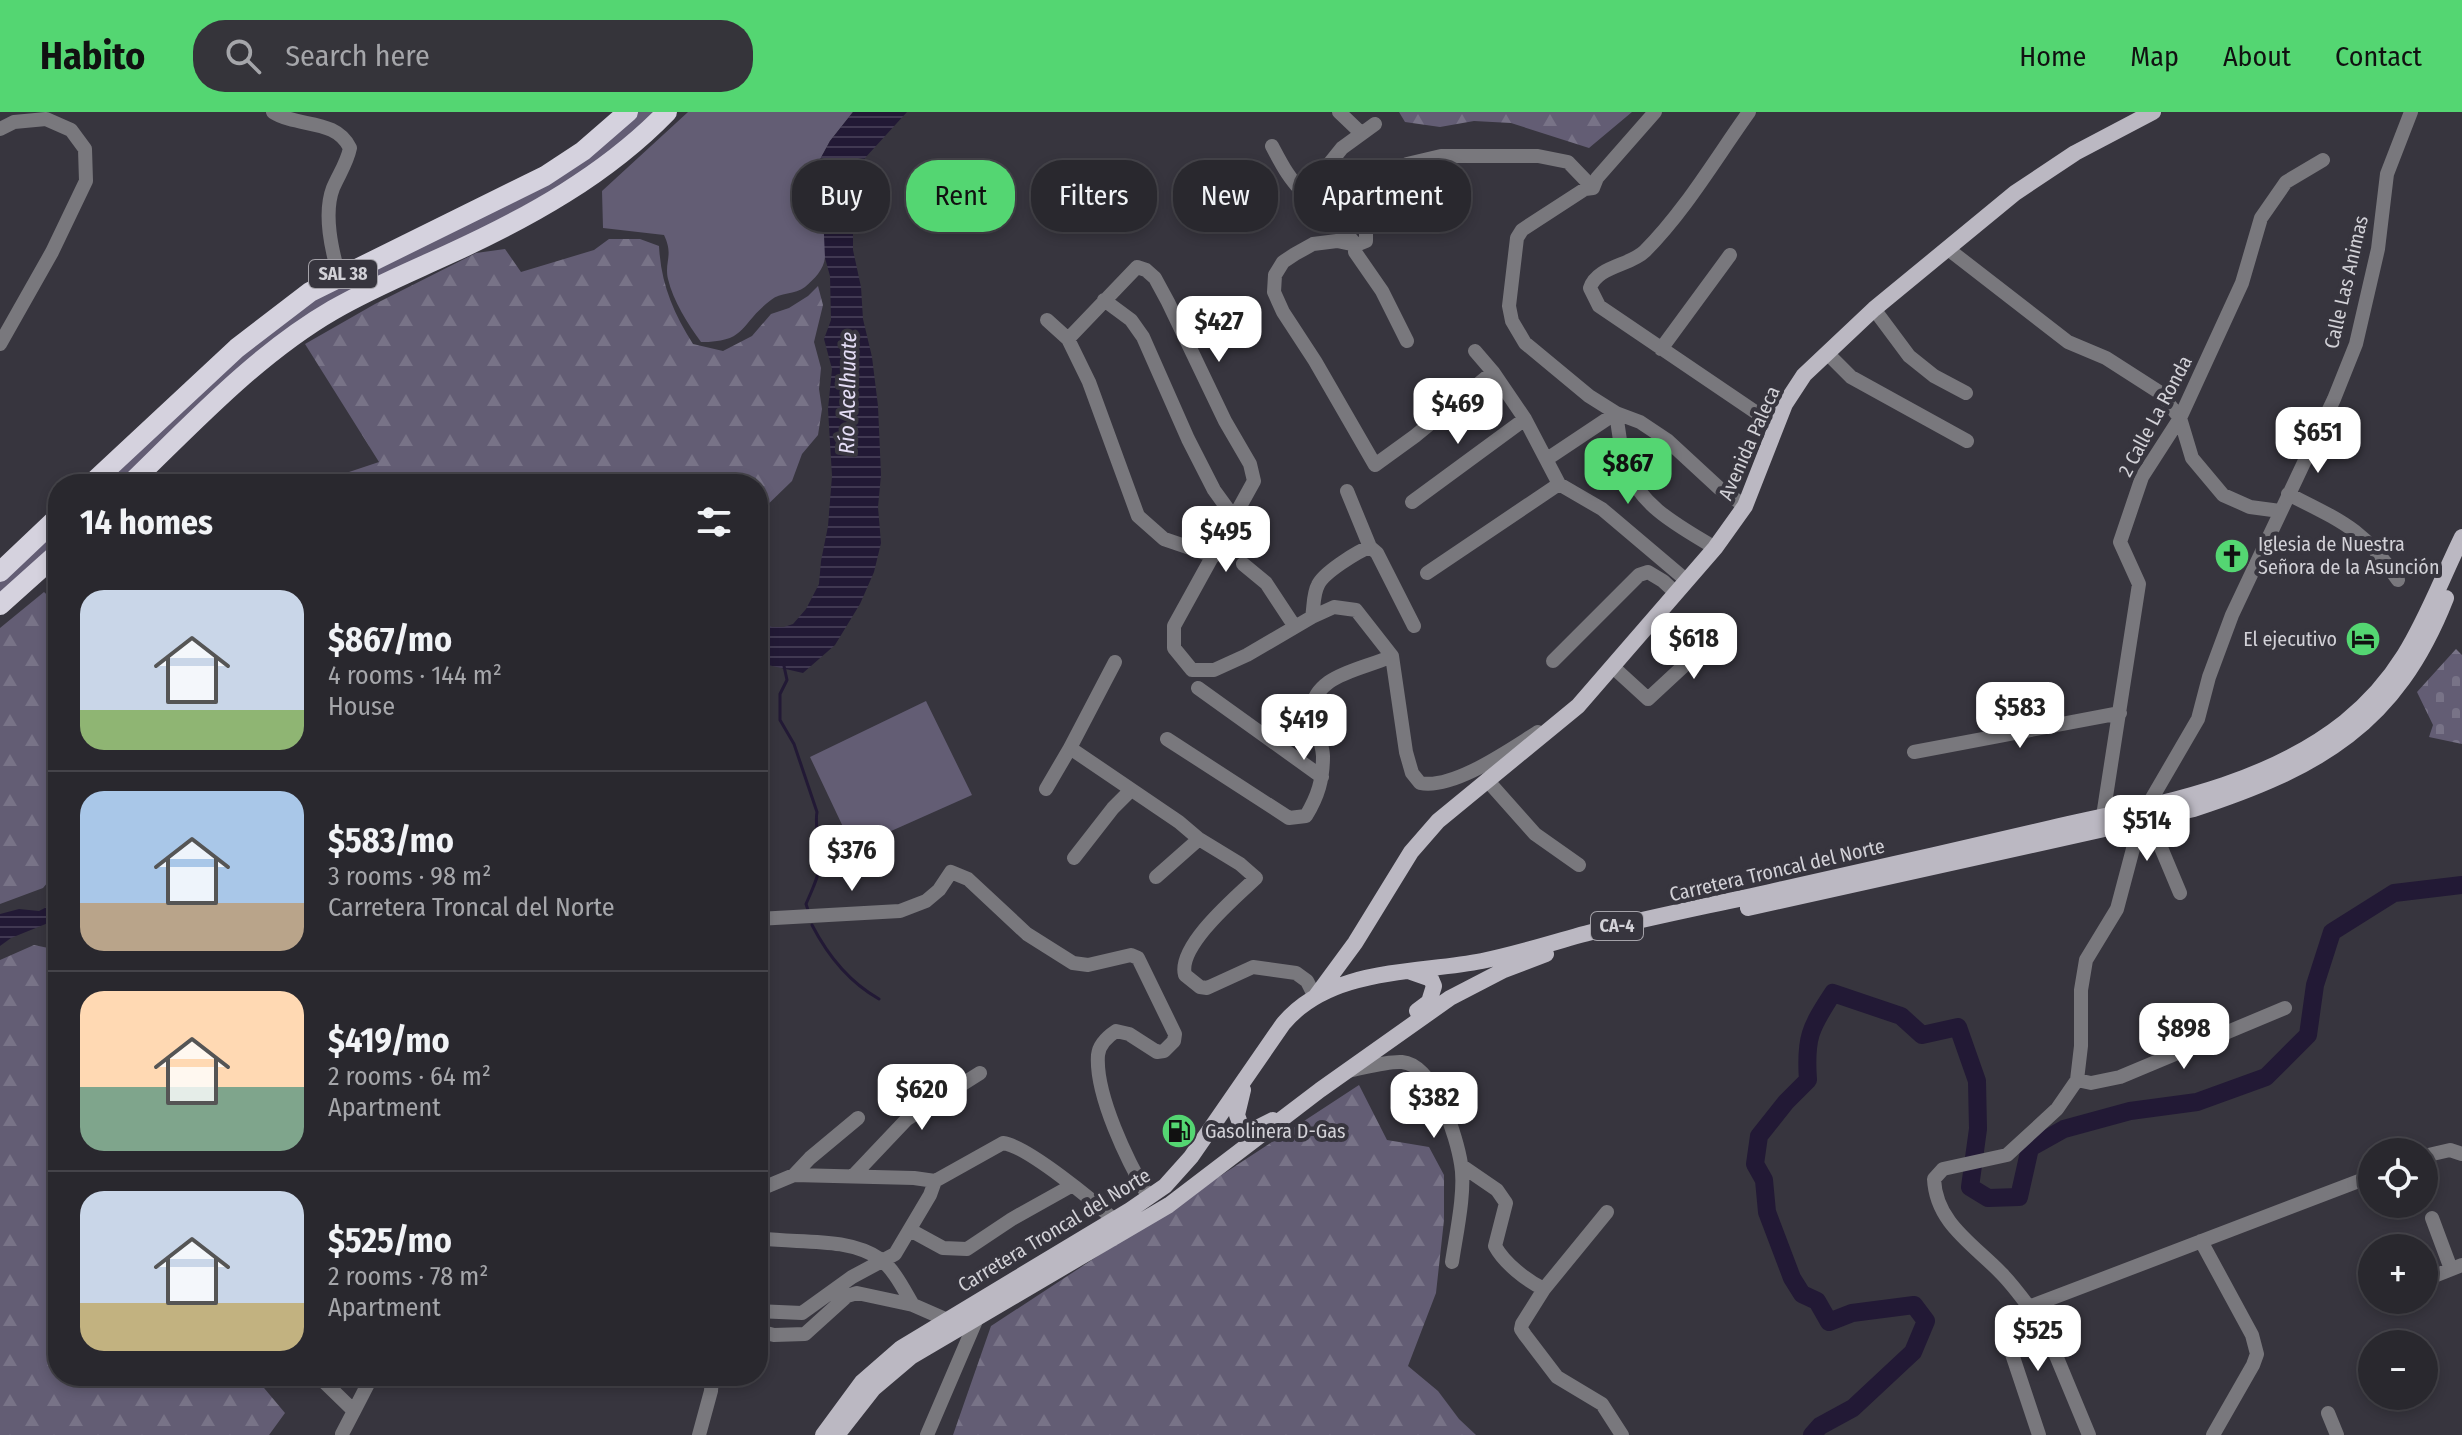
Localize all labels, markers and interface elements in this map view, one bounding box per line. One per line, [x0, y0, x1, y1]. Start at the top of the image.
search box [193, 20, 753, 92]
text: Habito [40, 33, 145, 79]
icon: search [221, 34, 265, 78]
text: Search here [285, 38, 430, 74]
text: Home [2019, 40, 2086, 73]
text: Map [2130, 40, 2179, 73]
text: About [2223, 40, 2291, 73]
text: Contact [2335, 40, 2422, 73]
chip: Buy [792, 160, 890, 232]
chip: Rent [906, 160, 1015, 232]
chip: Filters [1031, 160, 1157, 232]
chip: New [1173, 160, 1278, 232]
chip: Apartment [1294, 160, 1471, 232]
street label: Calle Las Animas [2319, 213, 2373, 351]
road number: SAL 38 [309, 260, 377, 288]
pin: $427 [1172, 296, 1266, 364]
text: $427 [1194, 306, 1244, 337]
water label: Río Acelhuate [833, 332, 862, 454]
street label: 2 Calle La Ronda [2113, 351, 2197, 481]
pin: $469 [1411, 378, 1505, 446]
street label: Avenida Paleca [1713, 382, 1785, 504]
text: $469 [1431, 388, 1485, 419]
pin: $651 [2271, 407, 2365, 475]
text: $651 [2294, 417, 2342, 448]
pin: $867 [1581, 438, 1675, 506]
text: $867 [1603, 448, 1653, 479]
icon: filters [692, 500, 736, 544]
text: 14 homes [80, 502, 213, 543]
pin: $495 [1179, 506, 1273, 574]
text: $495 [1200, 516, 1252, 547]
place label: Iglesia de Nuestra Señora de la Asunción [2258, 532, 2439, 579]
church icon: Iglesia de Nuestra Señora de la Asunción [2213, 537, 2251, 575]
pin: $618 [1647, 613, 1741, 681]
text: $867/mo [328, 619, 452, 660]
hotel icon: El ejecutivo [2344, 620, 2382, 658]
icon: home [144, 622, 240, 718]
text: $618 [1669, 623, 1719, 654]
place label: El ejecutivo [2243, 627, 2337, 651]
text: 4 rooms · 144 m² [328, 660, 502, 691]
pin: $583 [1973, 682, 2067, 750]
text: House [328, 691, 395, 722]
text: $583 [1994, 692, 2046, 723]
pin: $419 [1257, 694, 1351, 762]
text: $419 [1279, 704, 1329, 735]
pin: $514 [2100, 795, 2194, 863]
text: $514 [2123, 805, 2171, 836]
text: $583/mo [328, 820, 454, 861]
icon: home [144, 823, 240, 919]
pin: $376 [805, 825, 899, 893]
street label: Carretera Troncal del Norte [1667, 834, 1887, 906]
text: $376 [827, 835, 877, 866]
text: 3 rooms · 98 m² [328, 861, 491, 892]
text: Carretera Troncal del Norte [328, 892, 615, 923]
road number: CA-4 [1591, 912, 1643, 940]
pin: $898 [2137, 1003, 2231, 1071]
text: $898 [2157, 1013, 2211, 1044]
text: $419/mo [328, 1020, 450, 1061]
icon: home [144, 1023, 240, 1119]
text: 2 rooms · 64 m² [328, 1061, 491, 1092]
pin: $620 [875, 1064, 969, 1132]
pin: $382 [1387, 1072, 1481, 1140]
text: $620 [896, 1074, 948, 1105]
text: $382 [1409, 1082, 1459, 1113]
text: Apartment [328, 1092, 441, 1123]
fuel station icon: Gasolinera D-Gas [1160, 1112, 1198, 1150]
place label: Gasolinera D-Gas [1205, 1119, 1345, 1143]
map controls [2358, 1138, 2438, 1410]
button: locate [2358, 1138, 2438, 1218]
street label: Carretera Troncal del Norte [953, 1163, 1155, 1297]
text: $525/mo [328, 1220, 452, 1261]
icon: home [144, 1223, 240, 1319]
button: + [2358, 1234, 2438, 1314]
text: 2 rooms · 78 m² [328, 1261, 489, 1292]
text: Apartment [328, 1292, 441, 1323]
pin: $525 [1991, 1305, 2085, 1373]
text: $525 [2013, 1315, 2063, 1346]
button: − [2358, 1330, 2438, 1410]

